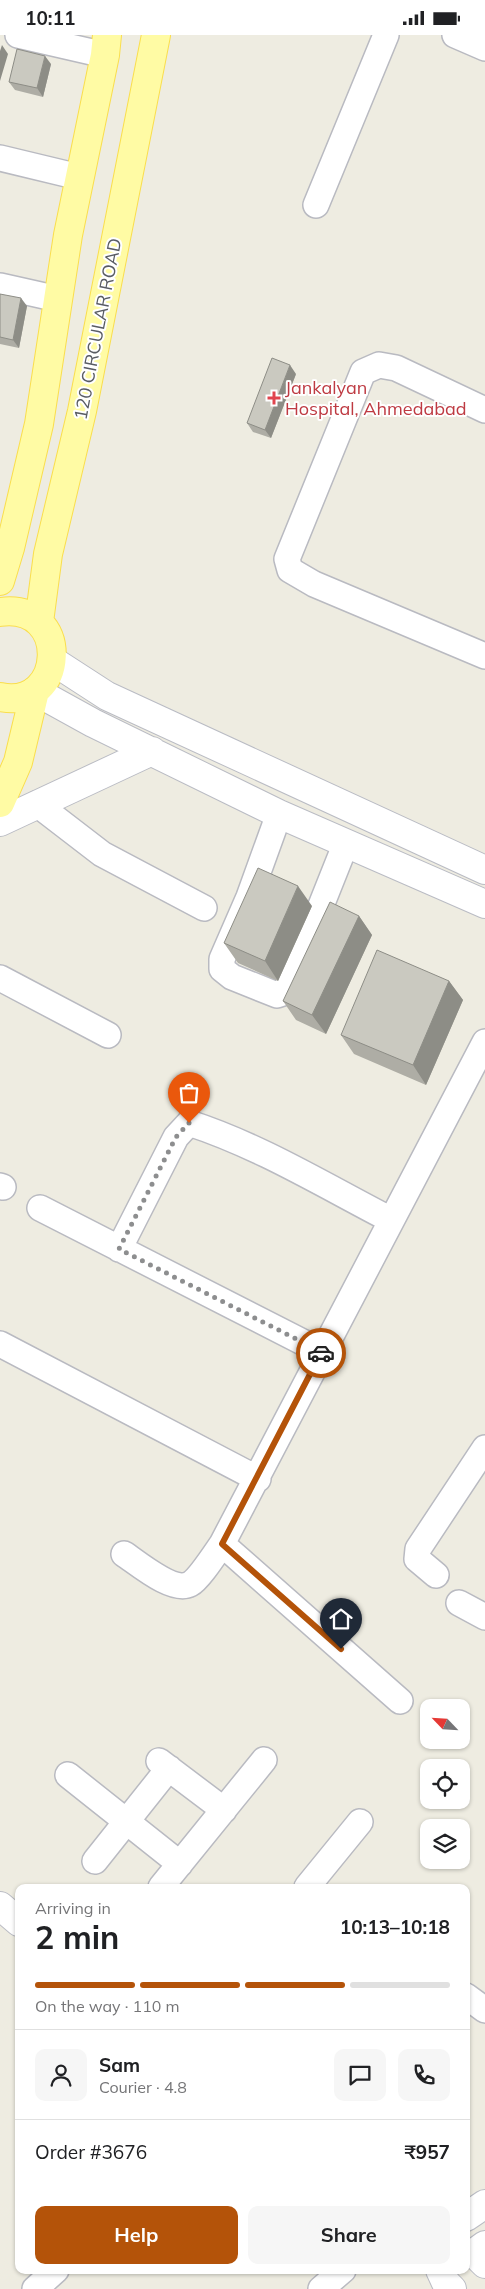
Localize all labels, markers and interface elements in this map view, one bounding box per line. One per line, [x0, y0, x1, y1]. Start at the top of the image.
text: 10:11 [25, 6, 75, 30]
street label: 120 CIRCULAR ROAD [69, 236, 126, 422]
place label: Jankalyan Hospital, Ahmedabad [285, 376, 467, 420]
marker: Jankalyan Hospital, Ahmedabad [267, 391, 281, 405]
pin [168, 1072, 210, 1123]
icon: bag [175, 1079, 203, 1107]
courier [296, 1328, 346, 1378]
icon: car [307, 1339, 335, 1367]
pin [320, 1598, 362, 1649]
icon: home [327, 1605, 355, 1633]
north arrow [420, 1699, 470, 1749]
map controls [420, 1699, 470, 1869]
button: locate [420, 1759, 470, 1809]
button: layers [420, 1819, 470, 1869]
text: Arriving in [35, 1898, 111, 1918]
text: 10:13–10:18 [340, 1915, 450, 1939]
text: 2 min [35, 1917, 119, 1957]
text: On the way · 110 m [35, 1996, 180, 2016]
button: person [35, 2049, 87, 2101]
button: chat [334, 2049, 386, 2101]
button: phone [398, 2049, 450, 2101]
text: Sam [99, 2053, 140, 2077]
text: Courier · 4.8 [99, 2077, 187, 2097]
text: Order #3676 [35, 2140, 147, 2164]
text: ₹957 [404, 2140, 450, 2164]
button: Help [35, 2206, 238, 2264]
button: Share [248, 2206, 450, 2264]

